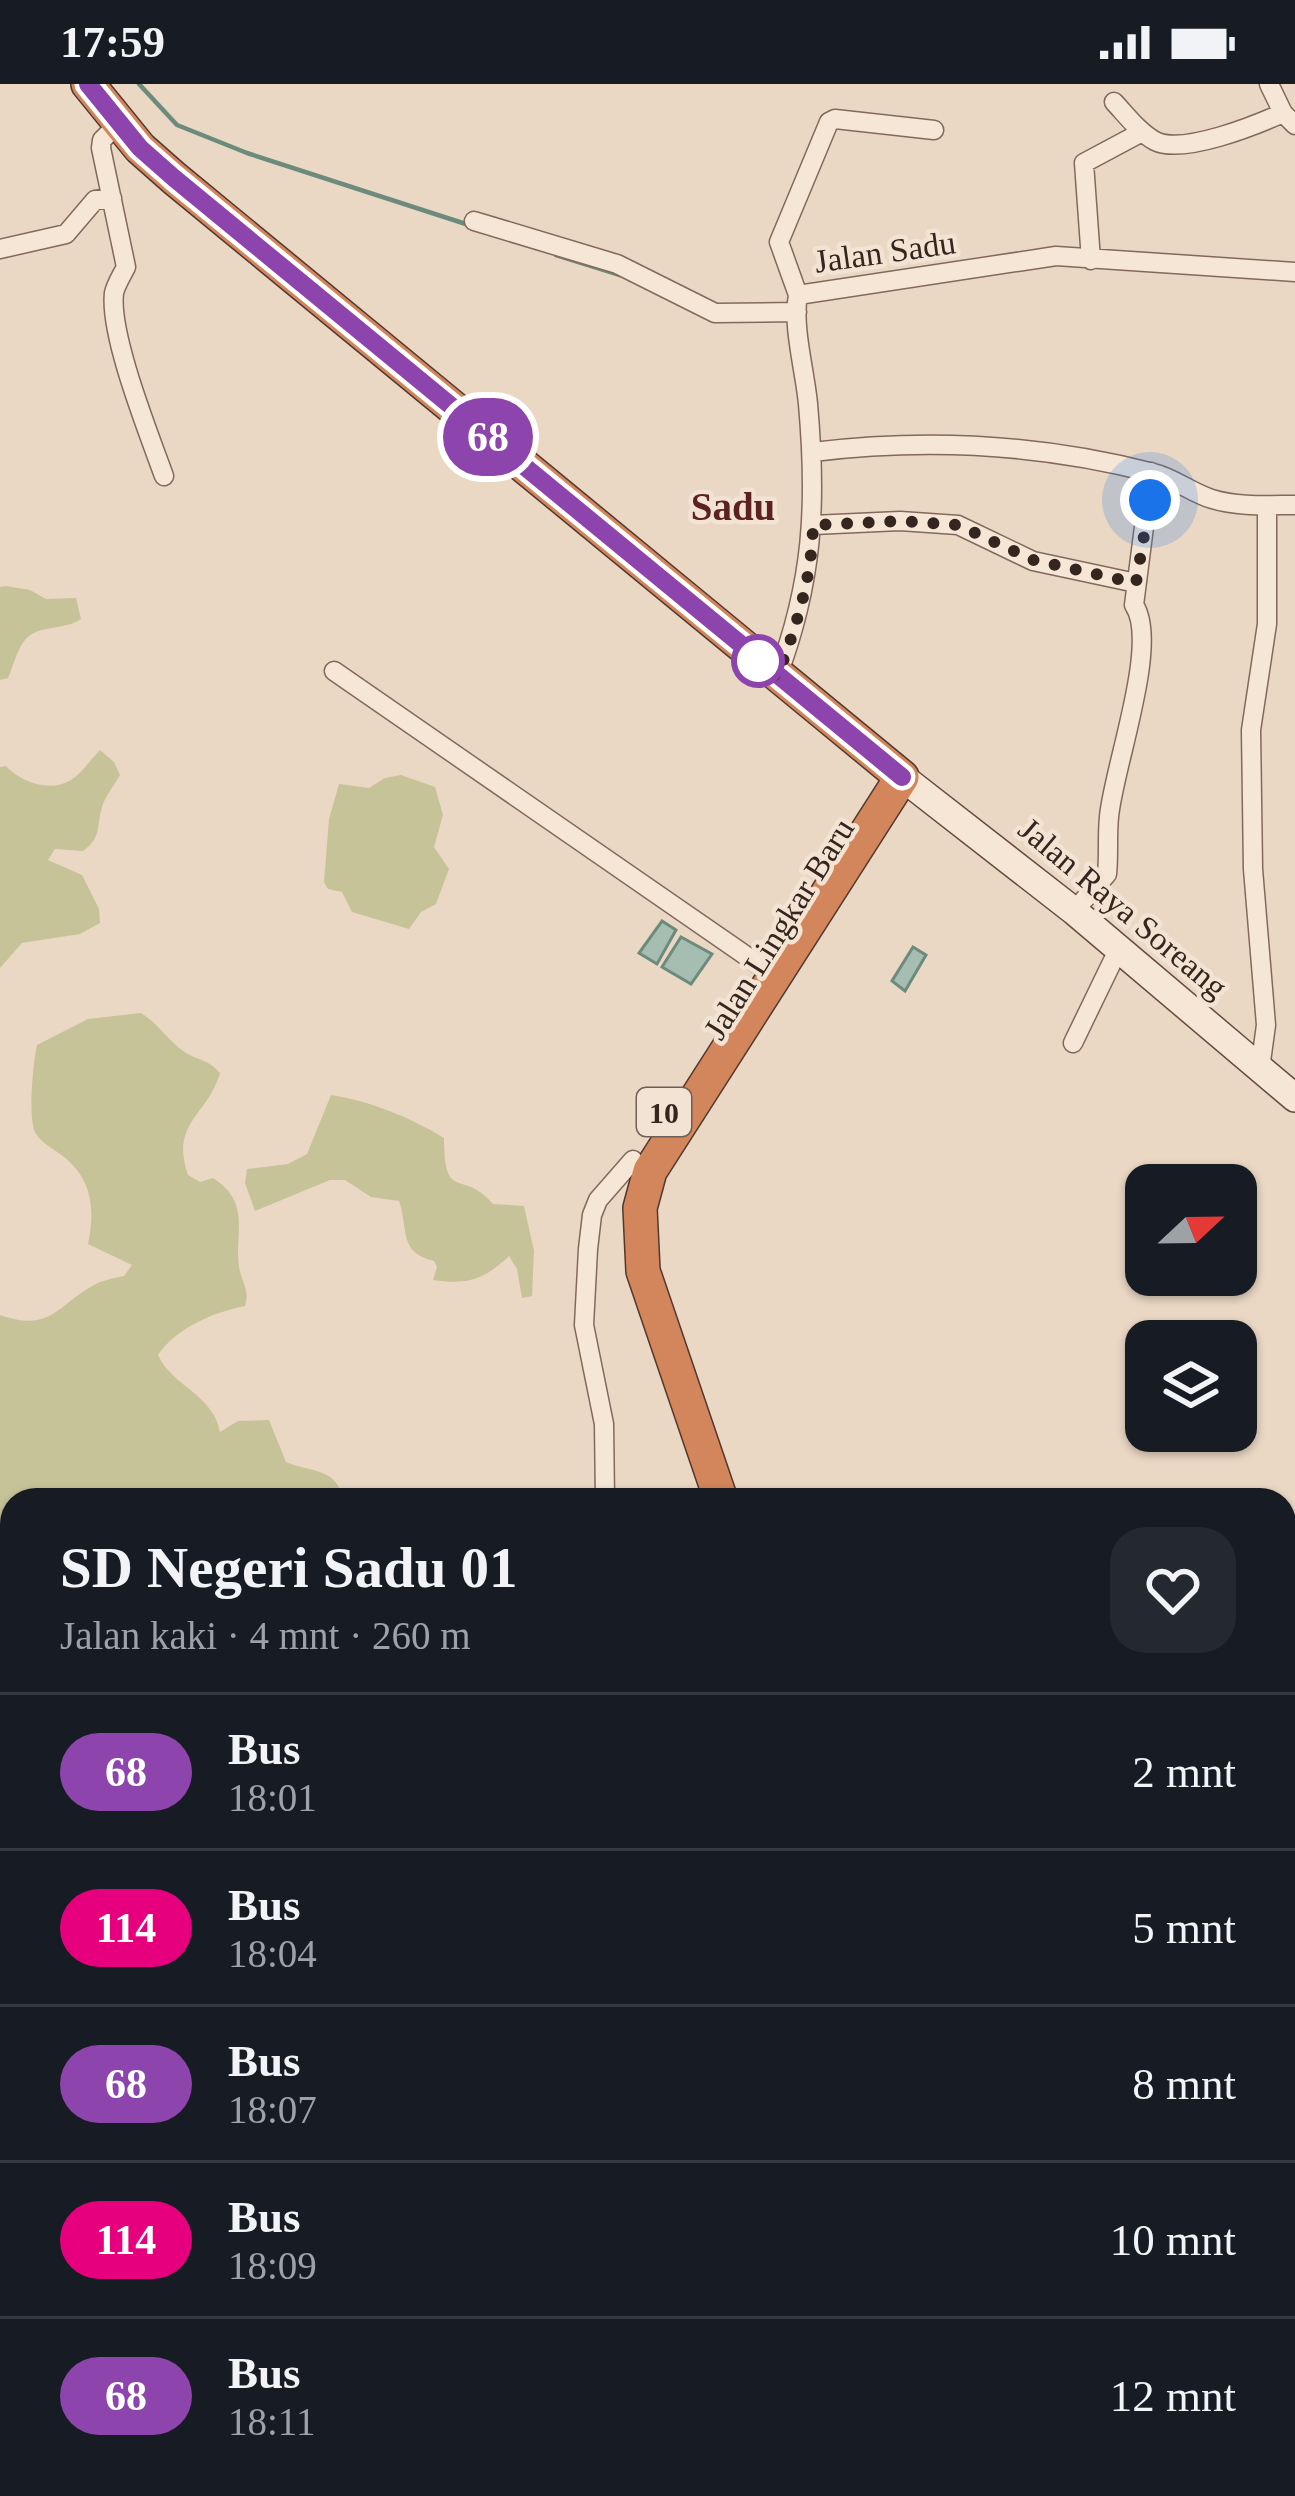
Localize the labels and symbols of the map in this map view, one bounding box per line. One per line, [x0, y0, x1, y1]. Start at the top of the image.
street label: Jalan Sadu [812, 224, 958, 280]
line badge: 68 [434, 398, 542, 476]
your location [1120, 470, 1180, 530]
district label: Sadu [691, 485, 775, 528]
unlabelled marker [733, 636, 783, 686]
street label: Jalan Raya Soreang [1012, 811, 1234, 1005]
street label: Jalan Lingkar Baru [697, 812, 861, 1046]
road number: 10 [637, 1088, 691, 1136]
north arrow [1125, 1164, 1257, 1296]

